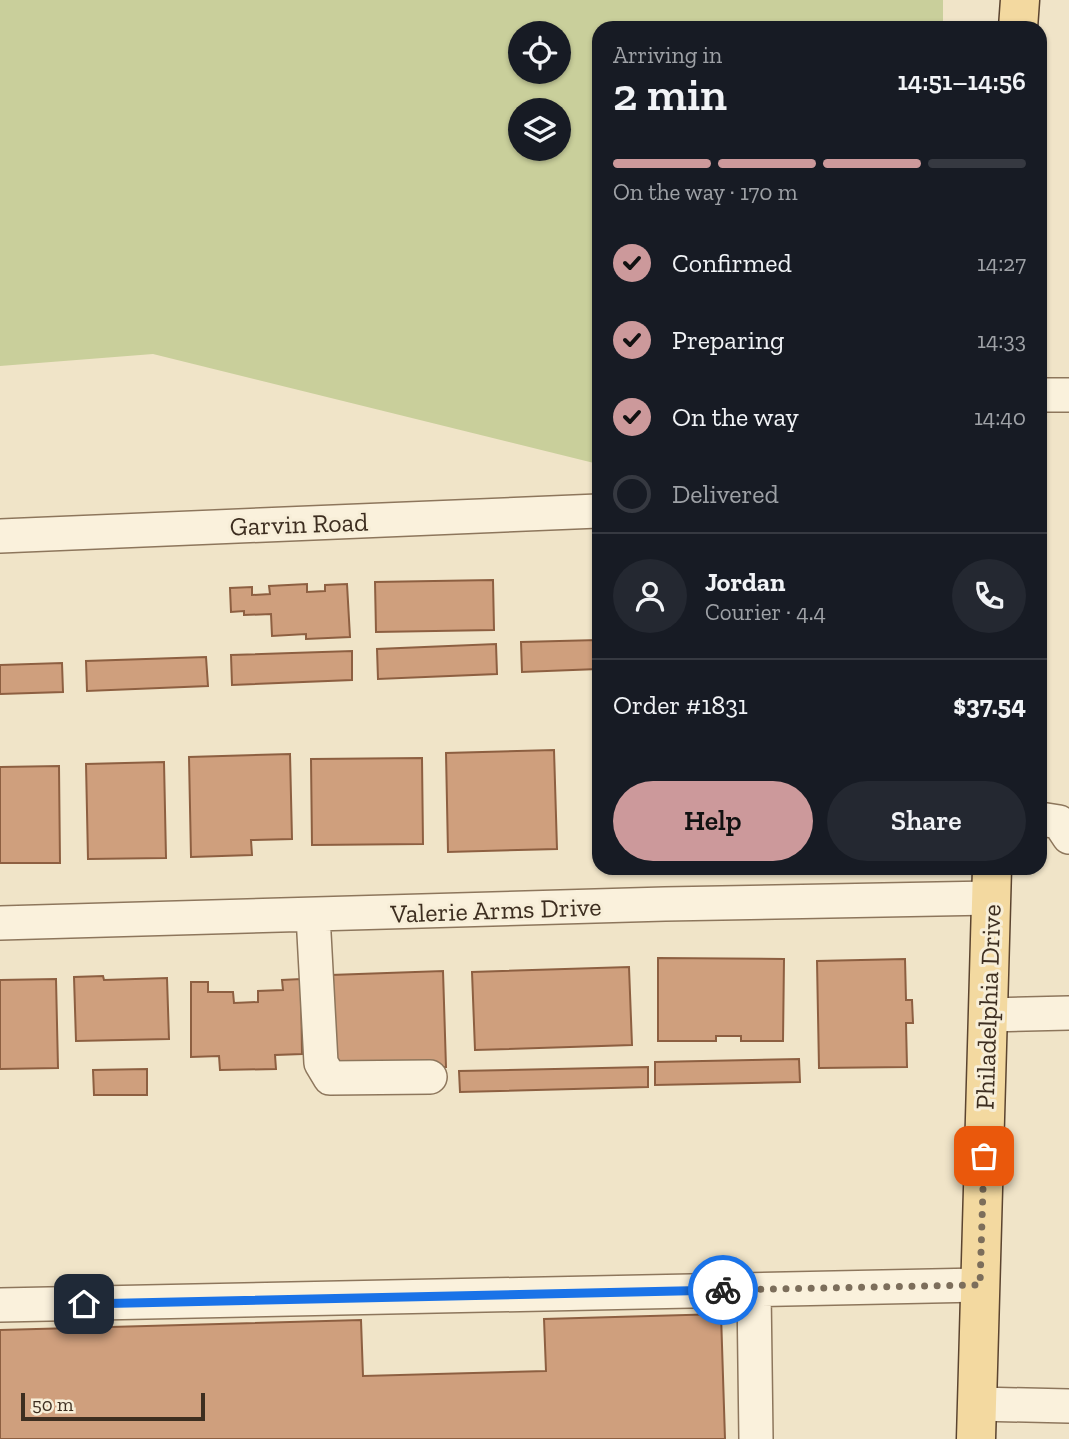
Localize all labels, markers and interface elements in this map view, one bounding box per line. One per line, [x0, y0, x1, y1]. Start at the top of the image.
map controls [508, 21, 571, 161]
button: locate [508, 21, 571, 84]
text: Arriving in [613, 41, 722, 69]
text: 14:51–14:56 [897, 65, 1026, 97]
text: 2 min [613, 67, 727, 122]
button: layers [508, 98, 571, 161]
text: On the way · 170 m [613, 178, 798, 206]
icon: check [613, 244, 651, 282]
text: Confirmed [672, 247, 792, 279]
text: 14:27 [977, 249, 1026, 277]
icon: check [613, 321, 651, 359]
text: Preparing [672, 324, 784, 356]
text: 14:33 [977, 326, 1026, 354]
icon: check [613, 398, 651, 436]
text: On the way [672, 401, 799, 433]
text: 14:40 [974, 403, 1026, 431]
text: Delivered [672, 478, 779, 510]
street label: Garvin Road [229, 506, 369, 542]
button: person [613, 559, 687, 633]
button: phone [952, 559, 1026, 633]
text: Jordan [705, 566, 785, 598]
text: Courier · 4.4 [705, 598, 826, 626]
text: Order #1831 [613, 689, 748, 721]
text: $37.54 [953, 689, 1026, 721]
button: Help [613, 781, 813, 861]
button: Share [827, 781, 1026, 861]
street label: Valerie Arms Drive [389, 890, 602, 930]
street label: Philadelphia Drive [968, 904, 1008, 1110]
pin [954, 1126, 1014, 1186]
icon: bag [965, 1137, 1003, 1175]
courier [688, 1255, 758, 1325]
icon: bike [704, 1271, 742, 1309]
pin [54, 1274, 114, 1334]
icon: home [65, 1285, 103, 1323]
scale bar [21, 1390, 205, 1422]
text: 50 m [32, 1393, 73, 1416]

